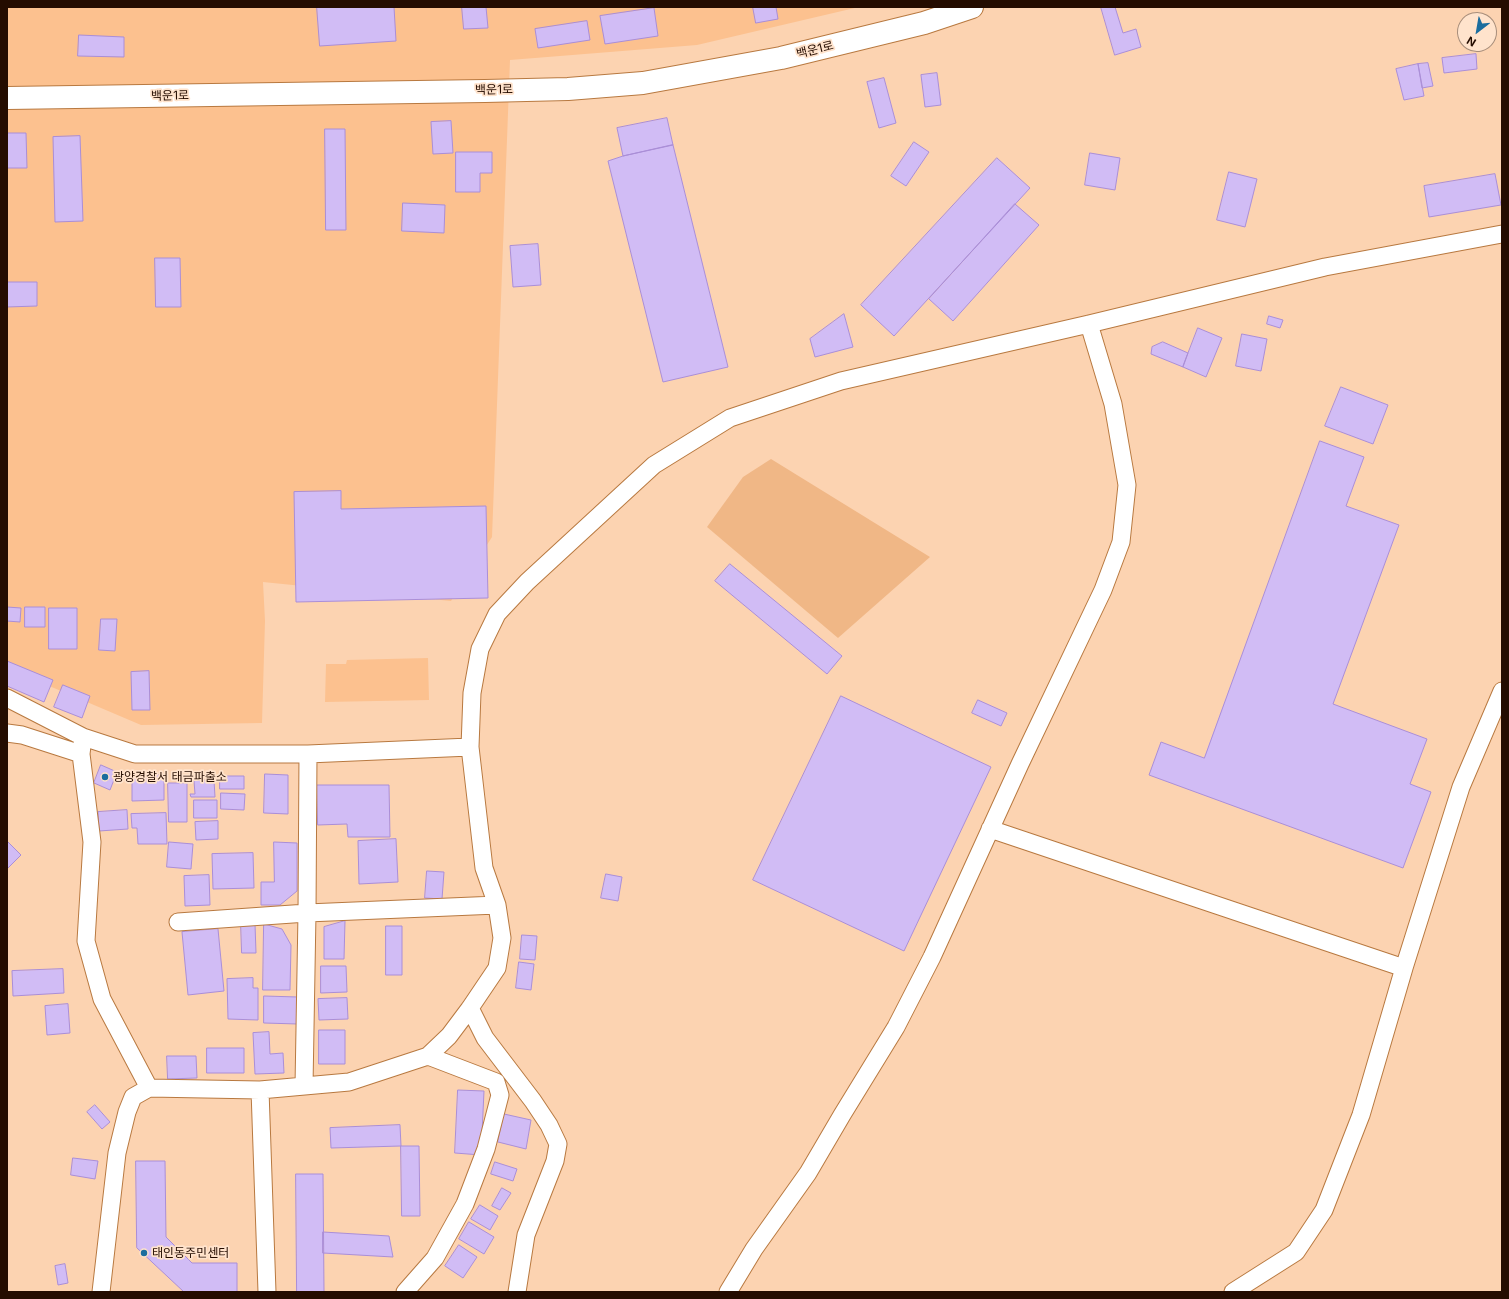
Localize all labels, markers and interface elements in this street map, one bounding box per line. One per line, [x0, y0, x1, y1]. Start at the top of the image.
north arrow [1457, 12, 1497, 52]
text: N [1464, 33, 1479, 50]
street label: 백운1로 [795, 38, 835, 62]
street label: 백운1로 [475, 82, 513, 98]
street label: 백운1로 [151, 88, 189, 104]
place label: 광양경찰서 태금파출소 [113, 770, 227, 784]
marker: 광양경찰서 태금파출소 [100, 772, 110, 782]
place label: 태인동주민센터 [152, 1246, 229, 1260]
marker: 태인동주민센터 [139, 1248, 149, 1258]

